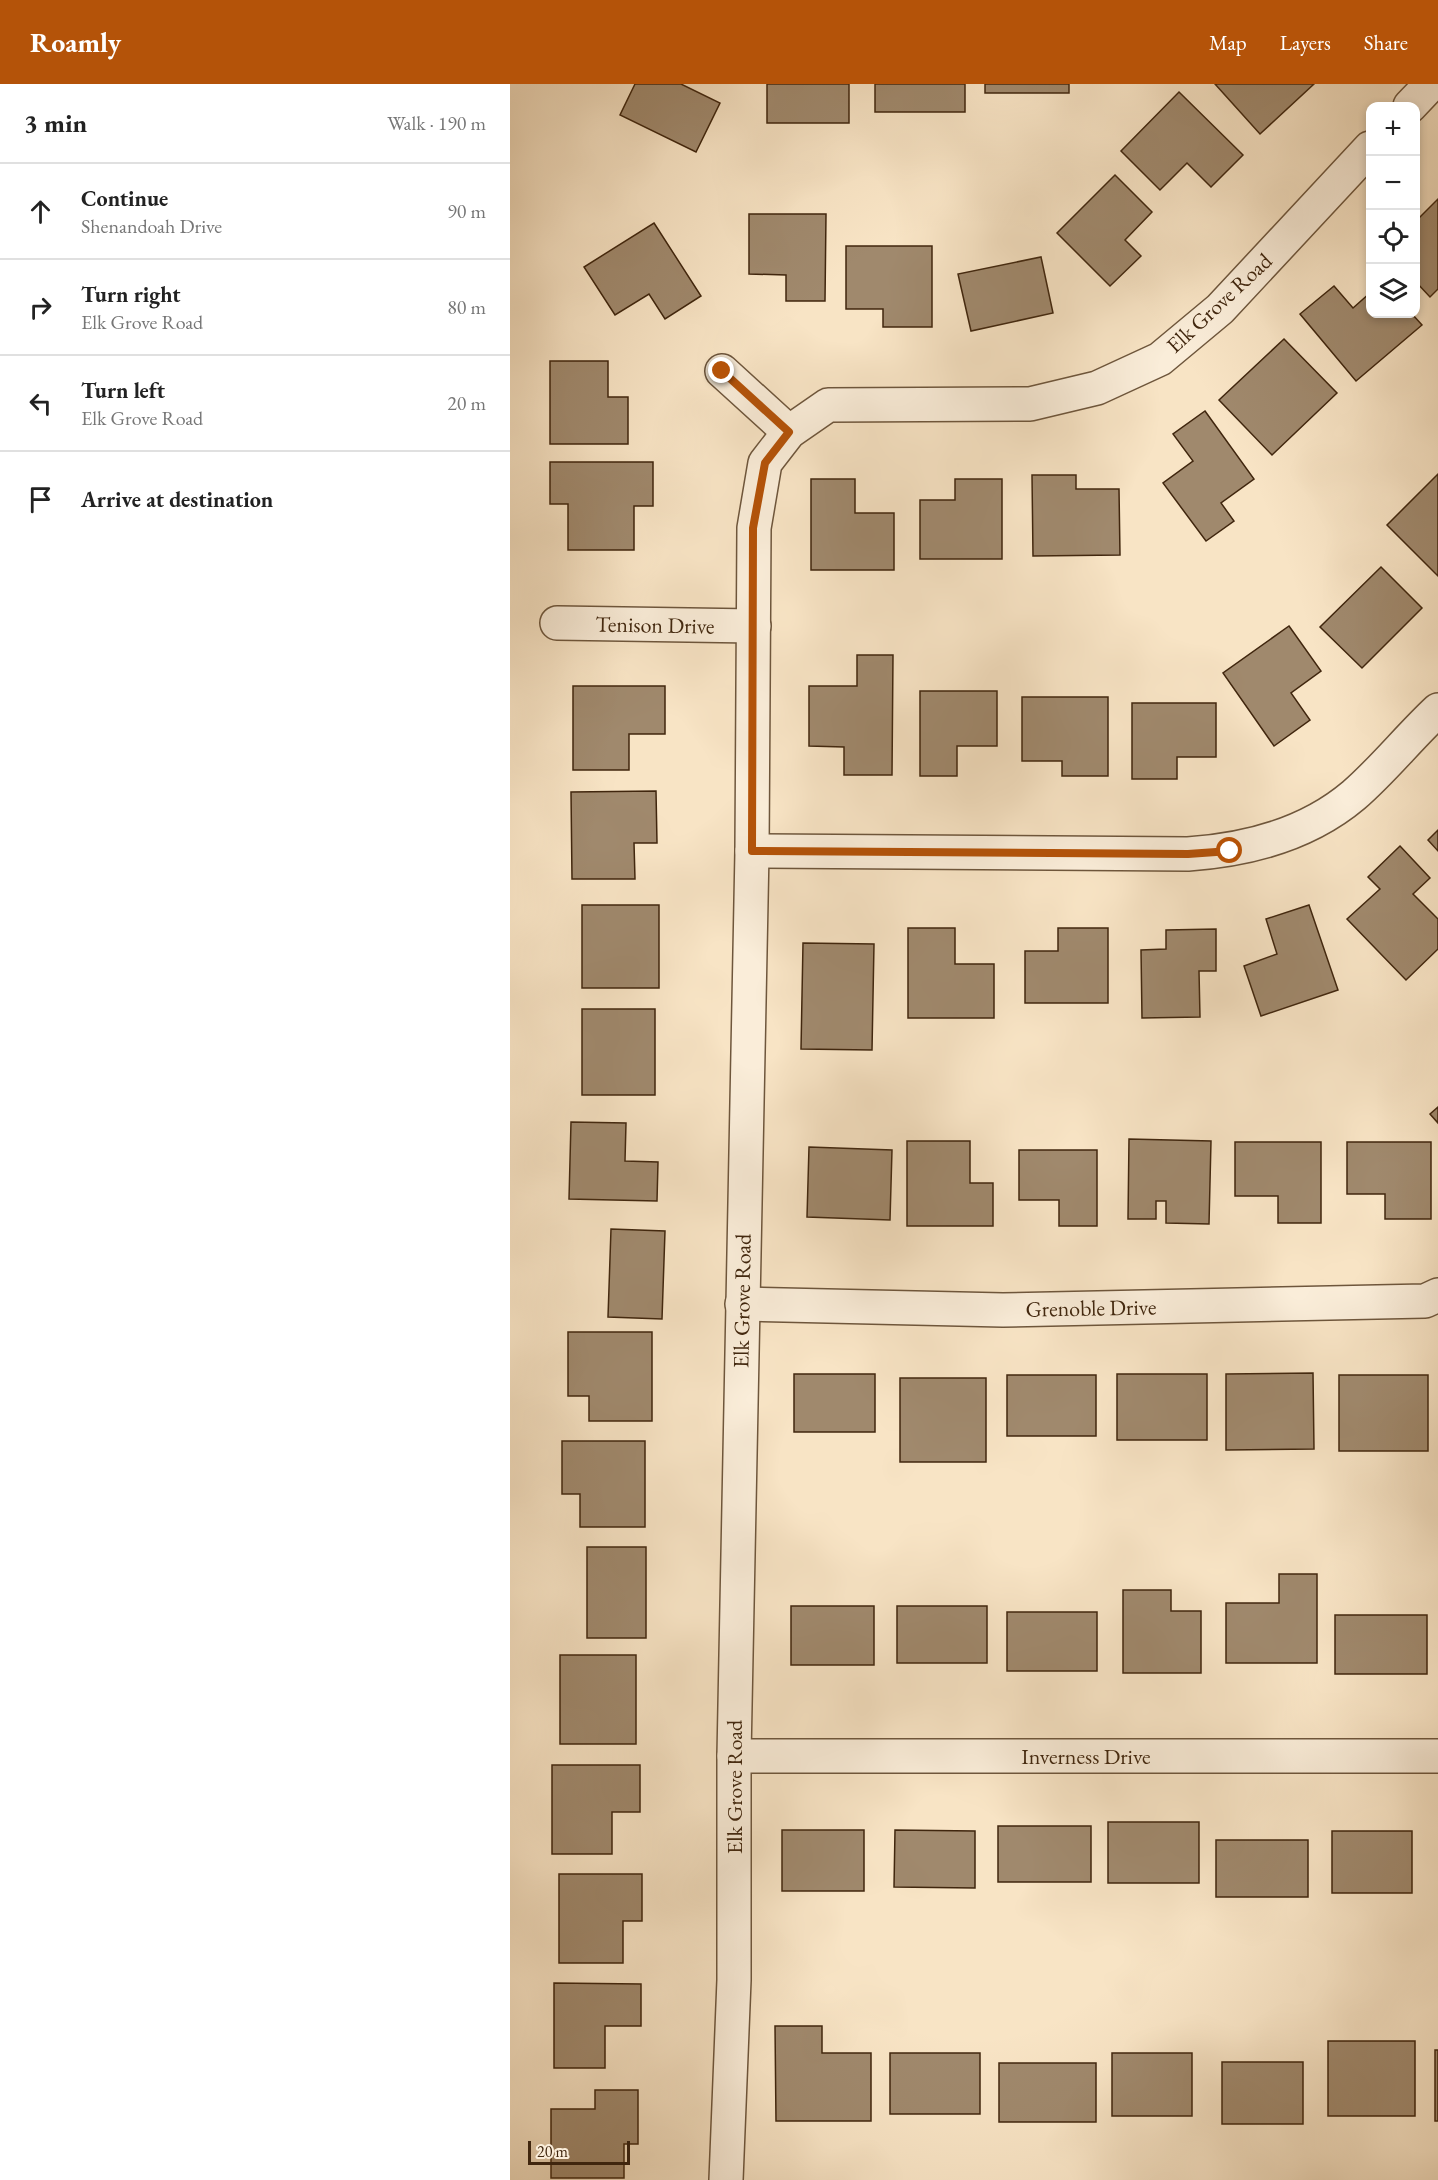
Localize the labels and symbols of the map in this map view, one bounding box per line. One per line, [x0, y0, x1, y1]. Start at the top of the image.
street label: Elk Grove Road [1160, 246, 1279, 359]
route end [708, 357, 734, 383]
street label: Tenison Drive [595, 609, 715, 641]
route start [1216, 837, 1242, 863]
street label: Elk Grove Road [726, 1233, 758, 1368]
street label: Grenoble Drive [1025, 1292, 1157, 1324]
street label: Elk Grove Road [720, 1719, 749, 1854]
street label: Inverness Drive [1021, 1742, 1151, 1771]
scale bar [528, 2138, 630, 2166]

